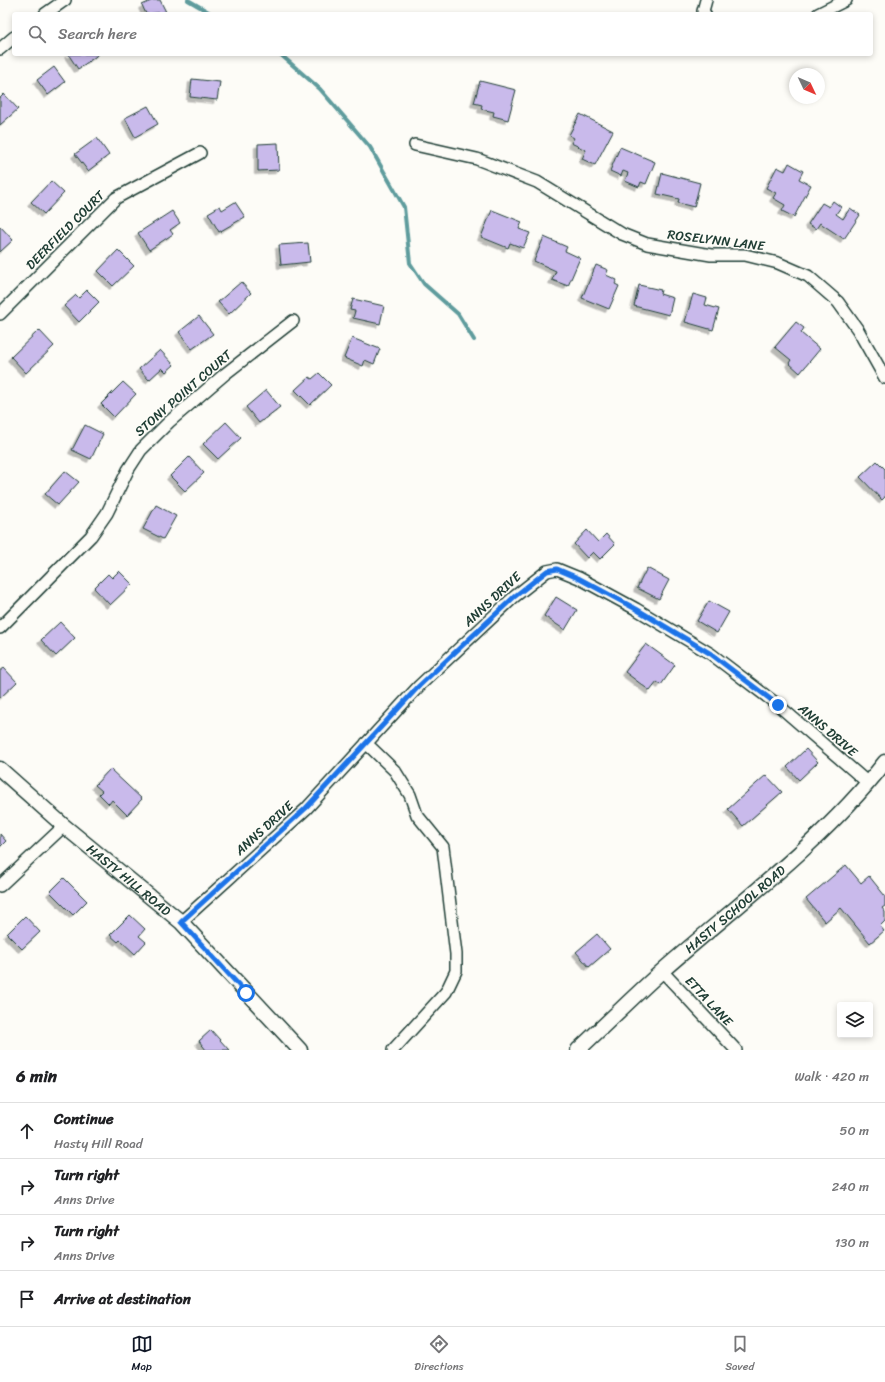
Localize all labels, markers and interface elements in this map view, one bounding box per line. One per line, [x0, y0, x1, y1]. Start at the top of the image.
search box [12, 12, 873, 56]
text: Search here [58, 21, 137, 47]
icon: search [26, 23, 48, 45]
north arrow [789, 68, 825, 104]
street label: DEERFIELD COURT [20, 184, 111, 275]
street label: ROSELYNN LANE [666, 223, 767, 257]
street label: STONY POINT COURT [129, 343, 238, 442]
street label: ANNS DRIVE [457, 565, 527, 633]
route end [769, 696, 787, 714]
street label: ANNS DRIVE [792, 697, 864, 763]
street label: ANNS DRIVE [229, 795, 299, 862]
street label: HASTY HILL ROAD [82, 838, 177, 922]
street label: HASTY SCHOOL ROAD [679, 859, 791, 959]
street label: ETTA LANE [679, 970, 739, 1032]
route start [237, 984, 255, 1002]
map controls [837, 1002, 873, 1038]
button: layers [837, 1002, 873, 1038]
text: 6 min [16, 1061, 57, 1091]
text: Walk · 420 m [794, 1065, 869, 1088]
text: Continue [54, 1106, 114, 1132]
text: 50 m [839, 1119, 869, 1142]
icon: ahead [16, 1120, 38, 1142]
text: Hasty Hill Road [54, 1132, 143, 1155]
text: Turn right [54, 1162, 119, 1188]
text: 240 m [832, 1175, 869, 1198]
icon: right [16, 1176, 38, 1198]
text: Anns Drive [54, 1188, 115, 1211]
text: Turn right [54, 1218, 119, 1244]
text: 130 m [835, 1231, 869, 1254]
icon: right [16, 1232, 38, 1254]
text: Anns Drive [54, 1244, 115, 1267]
text: Arrive at destination [54, 1286, 191, 1312]
icon: arrive [16, 1288, 38, 1310]
tab: Map [131, 1333, 153, 1376]
tab: Directions [414, 1333, 464, 1376]
tab: Saved [725, 1333, 754, 1376]

